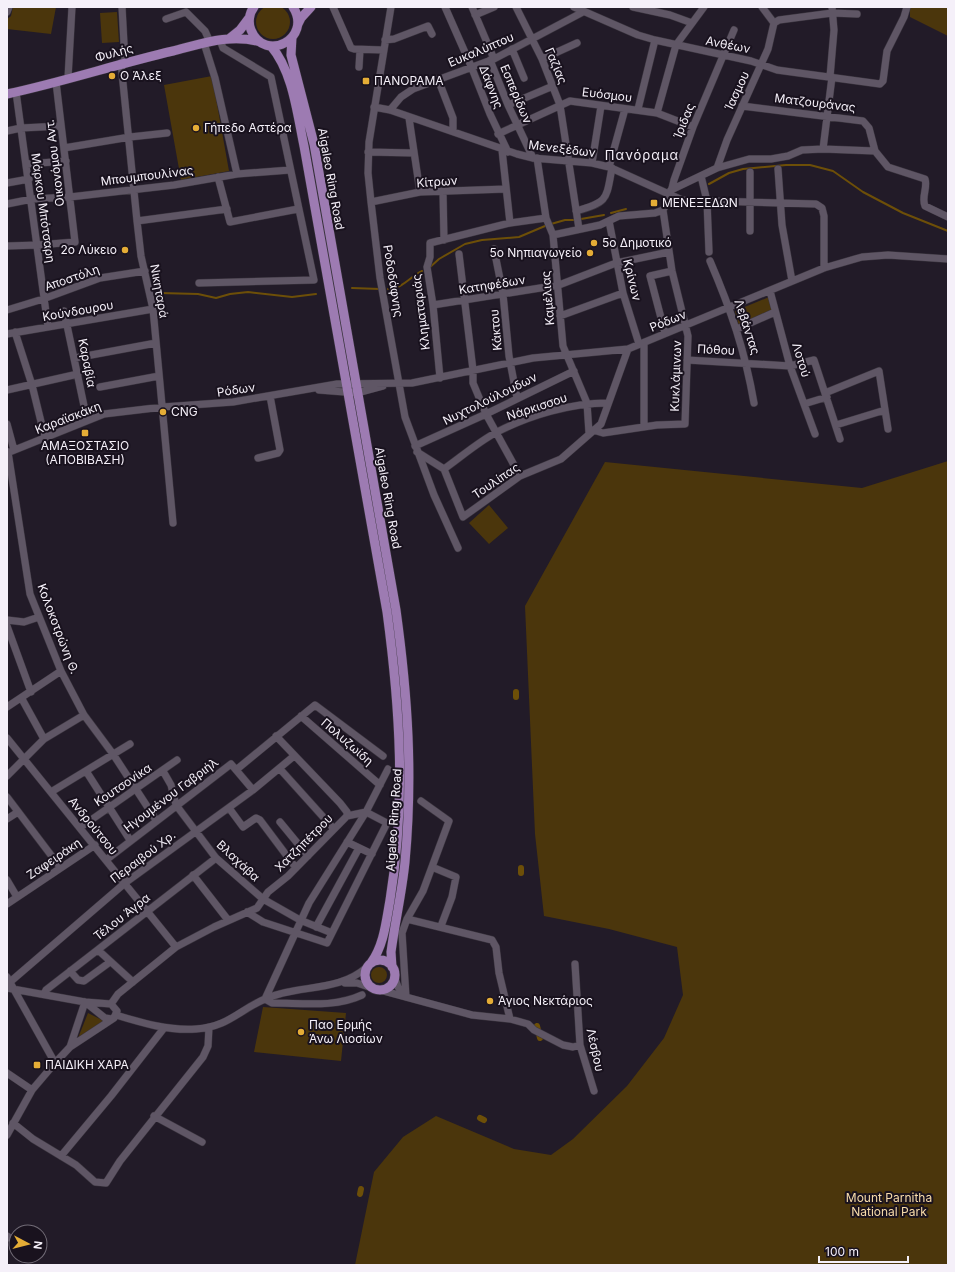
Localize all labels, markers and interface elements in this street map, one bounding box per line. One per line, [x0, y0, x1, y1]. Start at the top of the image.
street label: Ευκαλύπτου [446, 29, 516, 70]
street label: Ανθέων [705, 33, 752, 56]
street label: Φυλής [93, 40, 135, 65]
street label: Γαζίας [542, 45, 571, 86]
street label: Εσπερίδων [497, 62, 536, 126]
street label: Δάφνης [476, 63, 507, 111]
place label: Ο Άλεξ [120, 68, 162, 83]
street label: Ίασμου [721, 69, 752, 113]
marker: Ο Άλεξ [107, 71, 117, 81]
place label: ΠΑΝΟΡΑΜΑ [374, 73, 444, 88]
marker: ΠΑΝΟΡΑΜΑ [361, 76, 371, 86]
street label: Ευόσμου [581, 84, 633, 105]
street label: Ματζουράνας [774, 90, 857, 115]
street label: Ίριδας [670, 101, 698, 141]
street label: Οικονόμου Αντ. [42, 119, 67, 207]
place label: Γήπεδο Αστέρα [204, 120, 292, 135]
marker: Γήπεδο Αστέρα [191, 123, 201, 133]
street label: Aigaleo Ring Road [315, 127, 348, 231]
street label: Μενεξέδων [528, 137, 597, 160]
district label: Πανόραμα [605, 147, 679, 163]
street label: Μάρκου Μπότσαρη [28, 152, 59, 264]
street label: Μπουμπουλίνας [100, 162, 194, 189]
street label: Κίτρων [416, 173, 458, 190]
place label: ΜΕΝΕΞΕΔΩΝ [662, 195, 738, 210]
marker: ΜΕΝΕΞΕΔΩΝ [649, 198, 659, 208]
place label: 5ο Δημοτικό [602, 235, 672, 250]
marker: 5ο Δημοτικό [589, 238, 599, 248]
place label: 2ο Λύκειο [60, 242, 117, 257]
street label: Ροδοδάφνης [380, 244, 407, 318]
marker: 2ο Λύκειο [120, 245, 130, 255]
place label: 5ο Νηπιαγωγείο [489, 245, 582, 260]
marker: 5ο Νηπιαγωγείο [585, 248, 595, 258]
street label: Κρίνων [620, 257, 645, 302]
street label: Αποστόλη [43, 261, 101, 294]
street label: Νικηταρά [147, 263, 172, 319]
street label: Καμέλιας [538, 270, 557, 326]
street label: Κατηφέδων [458, 272, 526, 297]
street label: Κληματαριάς [408, 273, 433, 351]
street label: Κούνδουρου [41, 297, 115, 324]
street label: Λεβάντας [731, 297, 764, 357]
street label: Ρόδων [647, 306, 688, 335]
street label: Κάκτου [486, 309, 505, 351]
street label: Καραβία [75, 337, 100, 389]
street label: Κυκλάμινων [667, 340, 684, 412]
street label: Πόθου [697, 341, 735, 358]
street label: Λοτού [789, 341, 814, 379]
street label: Νυχτολούλουδων [440, 369, 539, 428]
street label: Ρόδων [216, 379, 256, 400]
street label: Νάρκισσου [505, 390, 569, 423]
street label: Καραϊσκάκη [33, 398, 103, 437]
place label: CNG [171, 404, 198, 419]
marker: CNG [158, 407, 168, 417]
marker: ΑΜΑΞΟΣΤΑΣΙΟ (ΑΠΟΒΙΒΑΣΗ) [80, 428, 90, 438]
place label: ΑΜΑΞΟΣΤΑΣΙΟ (ΑΠΟΒΙΒΑΣΗ) [41, 438, 129, 467]
street label: Aigaleo Ring Road [372, 446, 405, 550]
street label: Τουλίπας [469, 459, 522, 502]
street label: Κολοκοτρώνη Θ. [34, 582, 83, 676]
street label: Πολυζωίδη [318, 715, 376, 768]
street label: Ηγουμένου Γαβριήλ [120, 754, 221, 835]
street label: Κουτσονίκα [91, 760, 154, 809]
street label: Aigaleo Ring Road [382, 768, 405, 872]
street label: Ανδρούτσου [65, 794, 121, 858]
street label: Χατζηπέτρου [272, 811, 336, 875]
street label: Περαιβού Χρ. [107, 827, 178, 886]
street label: Ζαφειράκη [24, 835, 84, 882]
street label: Βλαχάβα [214, 837, 263, 884]
street label: Τέλου Άγρα [90, 890, 153, 943]
place label: Άγιος Νεκτάριος [498, 993, 593, 1008]
marker: Άγιος Νεκτάριος [485, 996, 495, 1006]
place label: Παο Ερμής Άνω Λιοσίων [309, 1017, 383, 1046]
marker: Παο Ερμής Άνω Λιοσίων [296, 1027, 306, 1037]
street label: Λέσβου [584, 1027, 607, 1073]
place label: ΠΑΙΔΙΚΗ ΧΑΡΑ [45, 1057, 129, 1072]
marker: ΠΑΙΔΙΚΗ ΧΑΡΑ [32, 1060, 42, 1070]
park label: Mount Parnitha National Park [846, 1190, 932, 1219]
north arrow [8, 1224, 48, 1264]
scale bar [819, 1238, 908, 1264]
text: N [30, 1240, 45, 1250]
text: 100 m [825, 1244, 859, 1259]

